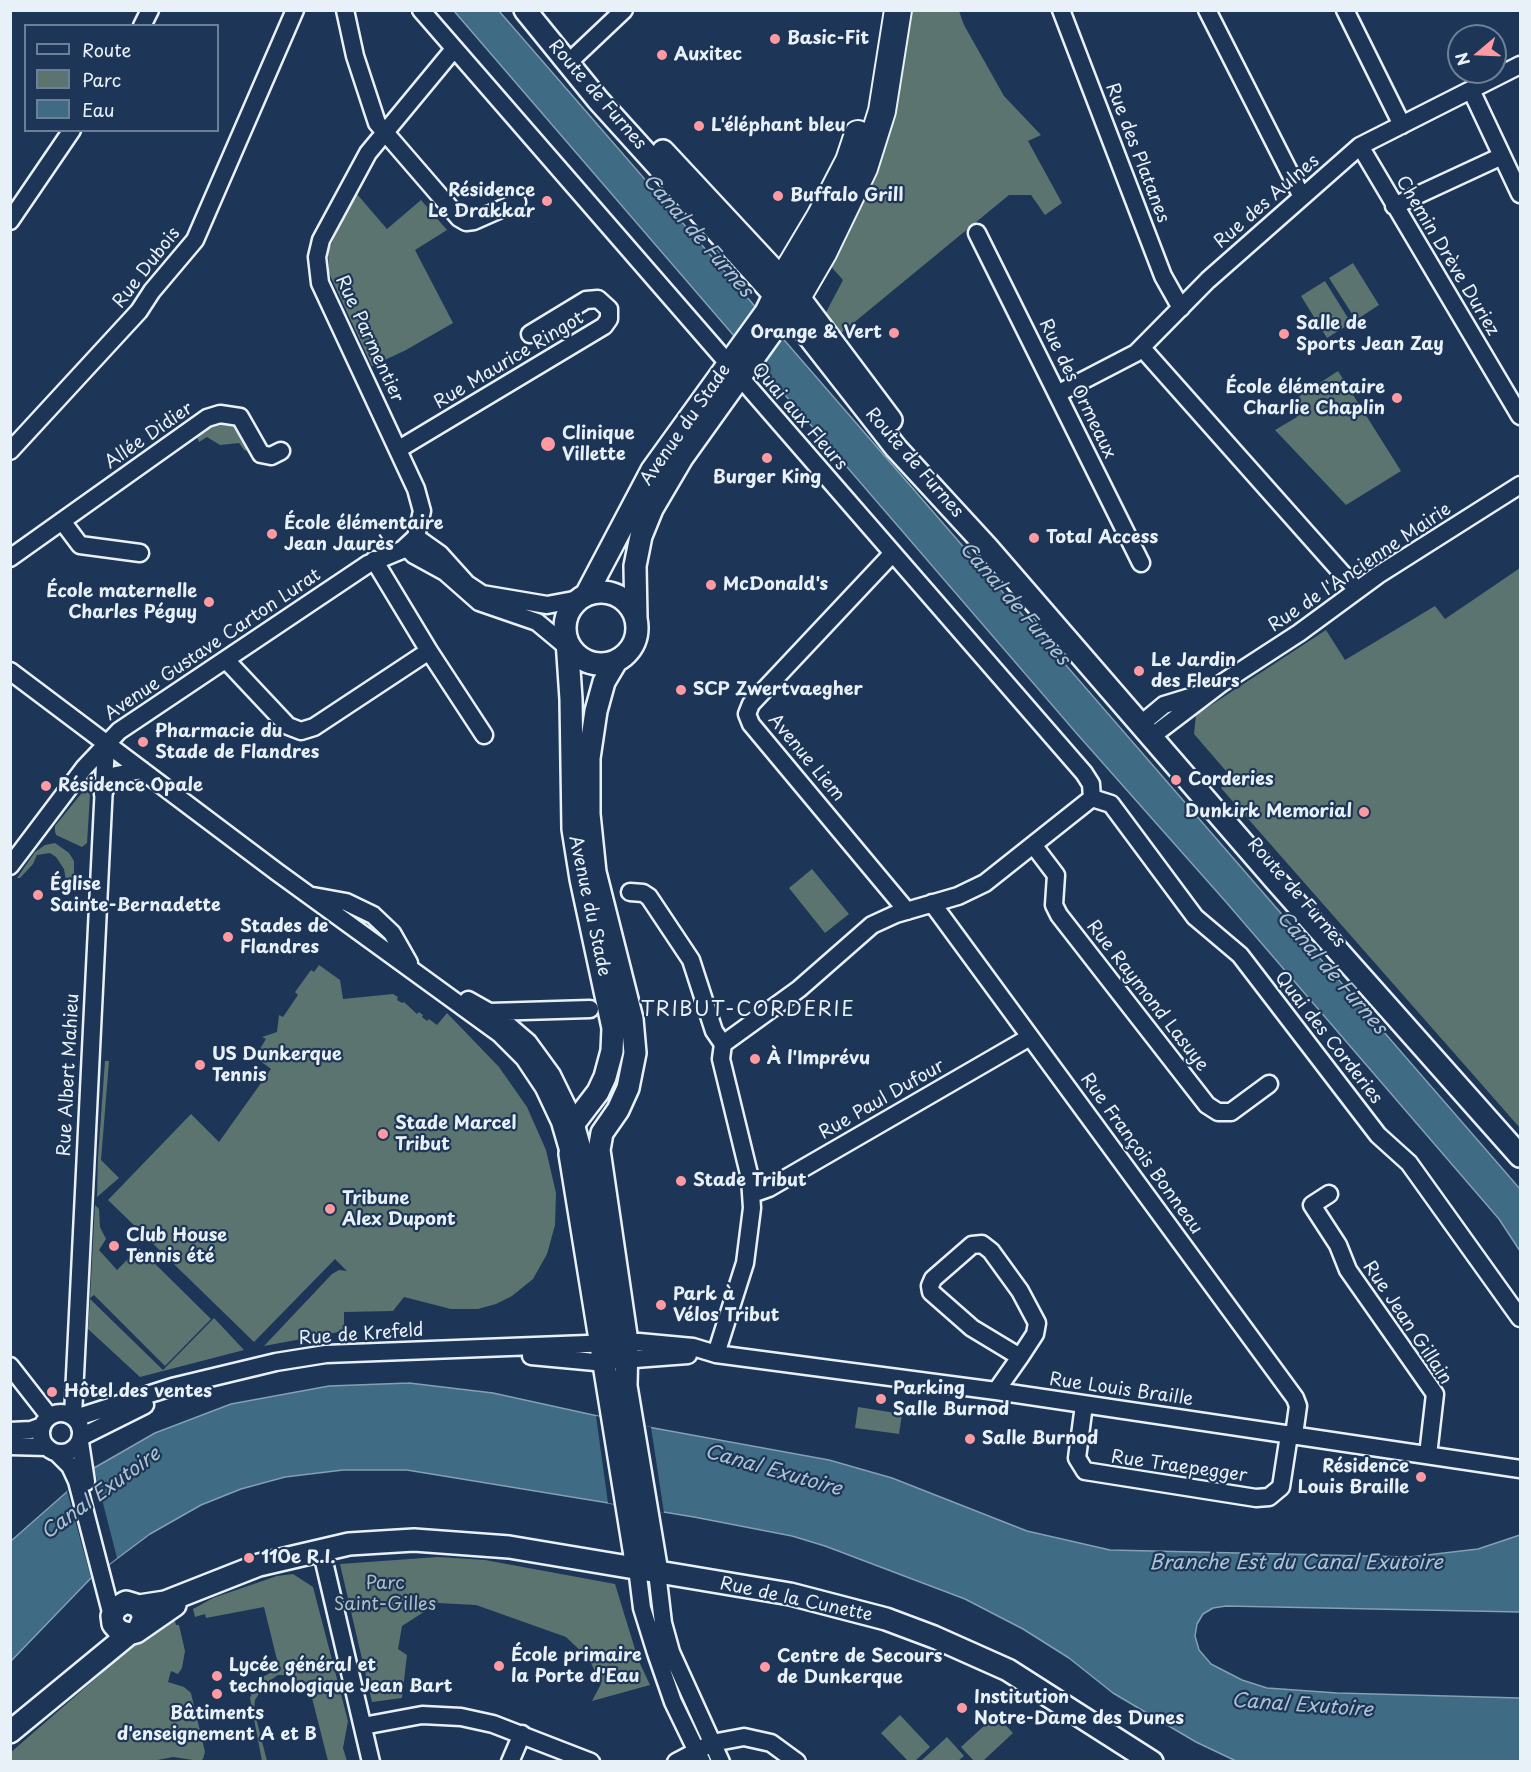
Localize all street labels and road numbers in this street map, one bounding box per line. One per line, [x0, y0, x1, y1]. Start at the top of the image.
street label: Route de Furnes [543, 36, 651, 154]
street label: Rue des Platanes [1100, 80, 1174, 226]
street label: Rue des Aulnes [1210, 151, 1324, 253]
street label: Chemin Drève Duriez [1391, 172, 1503, 340]
street label: Rue Dubois [109, 223, 185, 313]
street label: Rue Parmentier [330, 272, 408, 406]
street label: Rue Maurice Ringot [430, 308, 588, 414]
street label: Rue des Ormeaux [1034, 316, 1120, 462]
street label: Quai aux Fleurs [747, 359, 851, 475]
street label: Avenue du Stade [636, 360, 736, 490]
street label: Allée Didier [101, 398, 197, 474]
street label: Route de Furnes [860, 404, 968, 522]
street label: Rue de l'Ancienne Mairie [1265, 499, 1455, 637]
street label: Avenue Gustave Carton Lurat [101, 565, 325, 725]
street label: Avenue Liem [763, 710, 849, 806]
street label: Avenue du Stade [564, 834, 614, 978]
street label: Route de Furnes [1242, 834, 1350, 952]
street label: Rue Raymond Lasuye [1081, 916, 1213, 1076]
street label: Quai des Corderies [1270, 967, 1386, 1109]
street label: Rue Albert Mahieu [54, 993, 84, 1157]
street label: Rue Paul Dufour [815, 1055, 949, 1145]
street label: Rue François Bonneau [1075, 1069, 1207, 1239]
street label: Rue Jean Gillain [1358, 1257, 1456, 1389]
street label: Rue de Krefeld [298, 1320, 424, 1350]
street label: Rue Louis Braille [1048, 1369, 1194, 1411]
street label: Rue Traepegger [1110, 1447, 1248, 1487]
street label: Rue de la Cunette [718, 1573, 874, 1627]

